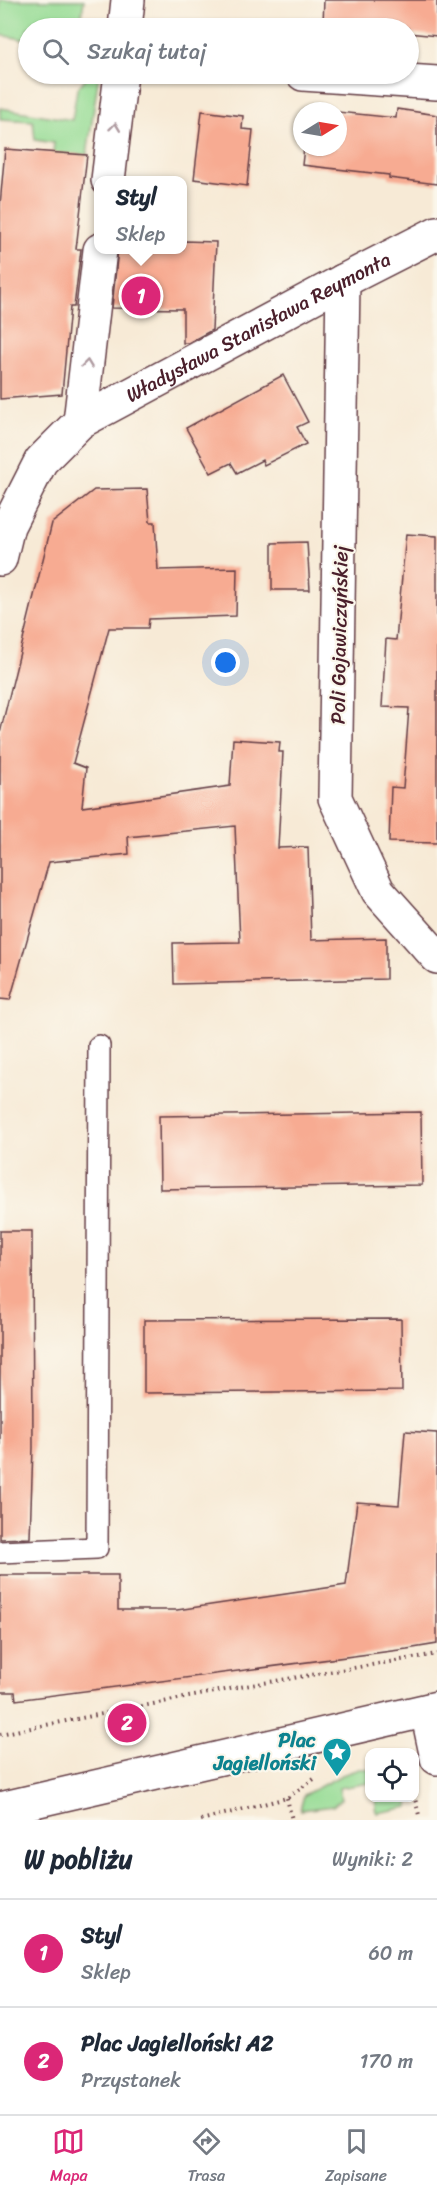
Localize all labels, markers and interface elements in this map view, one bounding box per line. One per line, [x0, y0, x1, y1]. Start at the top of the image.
search box [18, 18, 419, 84]
text: Szukaj tutaj [87, 32, 206, 71]
icon: search [39, 35, 72, 68]
north arrow [293, 102, 347, 156]
one-way arrow [108, 122, 120, 132]
popup [94, 176, 187, 254]
text: Styl [116, 178, 157, 217]
text: Sklep [116, 217, 165, 252]
street label: Władysława Stanisława Reymonta [119, 242, 397, 412]
pin: 1 [122, 274, 160, 318]
one-way arrow [80, 359, 93, 368]
street label: Poli Gojawiczyńskiej [320, 544, 359, 725]
your location [211, 648, 240, 677]
pin: 2 [108, 1700, 146, 1746]
place label: Plac Jagielloński [213, 1723, 317, 1781]
place icon: Plac Jagielloński [321, 1736, 353, 1778]
map controls [365, 1748, 419, 1802]
button: locate [365, 1748, 419, 1802]
text: W pobliżu [24, 1836, 133, 1882]
text: Wyniki: 2 [332, 1842, 413, 1877]
text: Styl [81, 1916, 122, 1955]
text: 1 [39, 1936, 48, 1971]
text: 60 m [368, 1936, 413, 1971]
text: Sklep [81, 1955, 131, 1990]
text: Plac Jagielloński A2 [81, 2024, 273, 2063]
text: 2 [38, 2044, 49, 2079]
text: 170 m [360, 2044, 413, 2079]
text: Przystanek [81, 2063, 181, 2098]
tab: Mapa [50, 2125, 88, 2190]
tab: Trasa [188, 2125, 225, 2190]
tab: Zapisane [325, 2125, 387, 2190]

